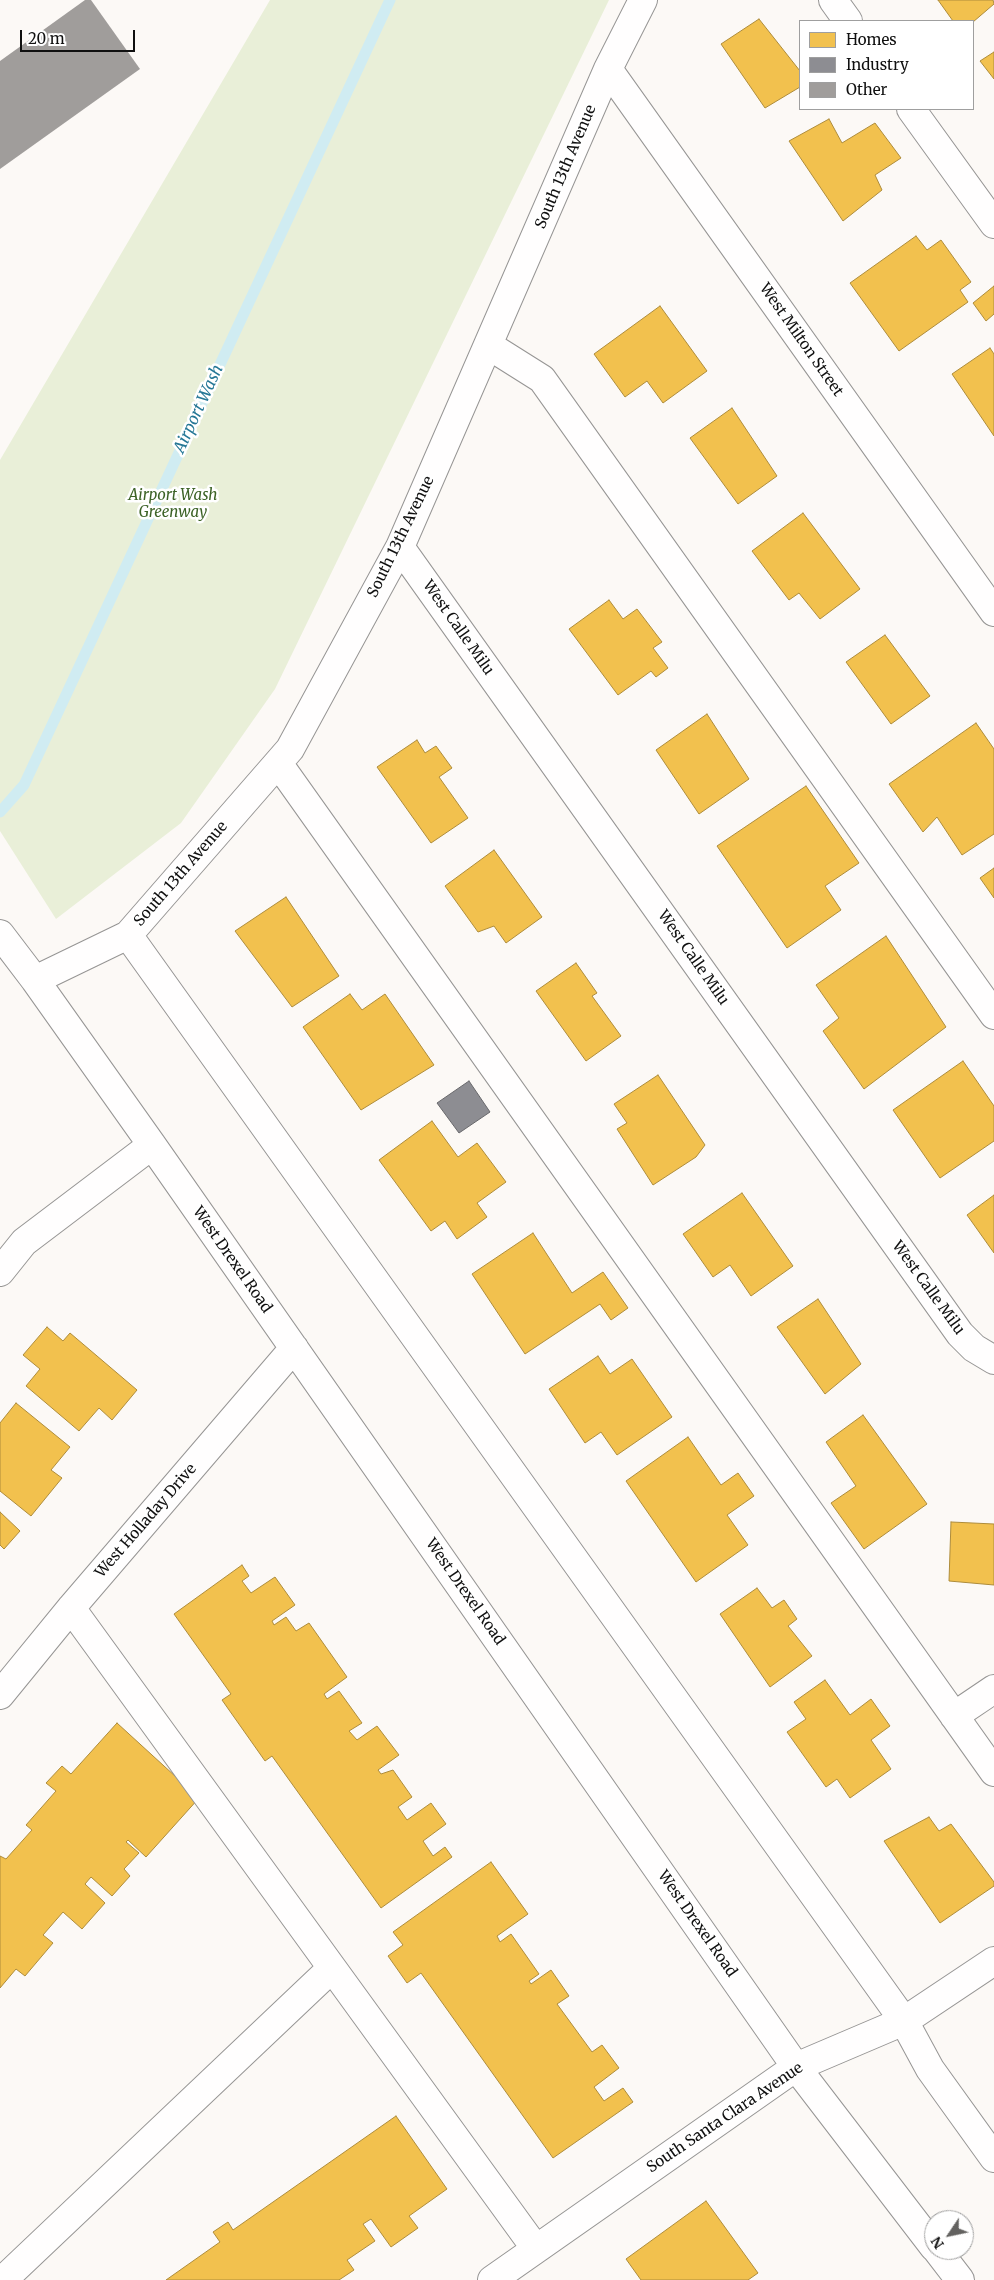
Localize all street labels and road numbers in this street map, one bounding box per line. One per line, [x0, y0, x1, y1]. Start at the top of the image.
street label: South 13th Avenue [532, 102, 600, 232]
street label: West Milton Street [755, 280, 847, 400]
street label: South 13th Avenue [364, 473, 438, 601]
street label: West Calle Milu [419, 577, 497, 679]
street label: South 13th Avenue [131, 818, 231, 930]
street label: West Calle Milu [654, 907, 732, 1009]
street label: West Drexel Road [189, 1203, 275, 1317]
street label: West Calle Milu [888, 1238, 968, 1338]
street label: West Holladay Drive [92, 1460, 200, 1582]
street label: West Drexel Road [422, 1535, 508, 1649]
street label: West Drexel Road [654, 1867, 740, 1981]
street label: South Santa Clara Avenue [644, 2059, 806, 2177]

